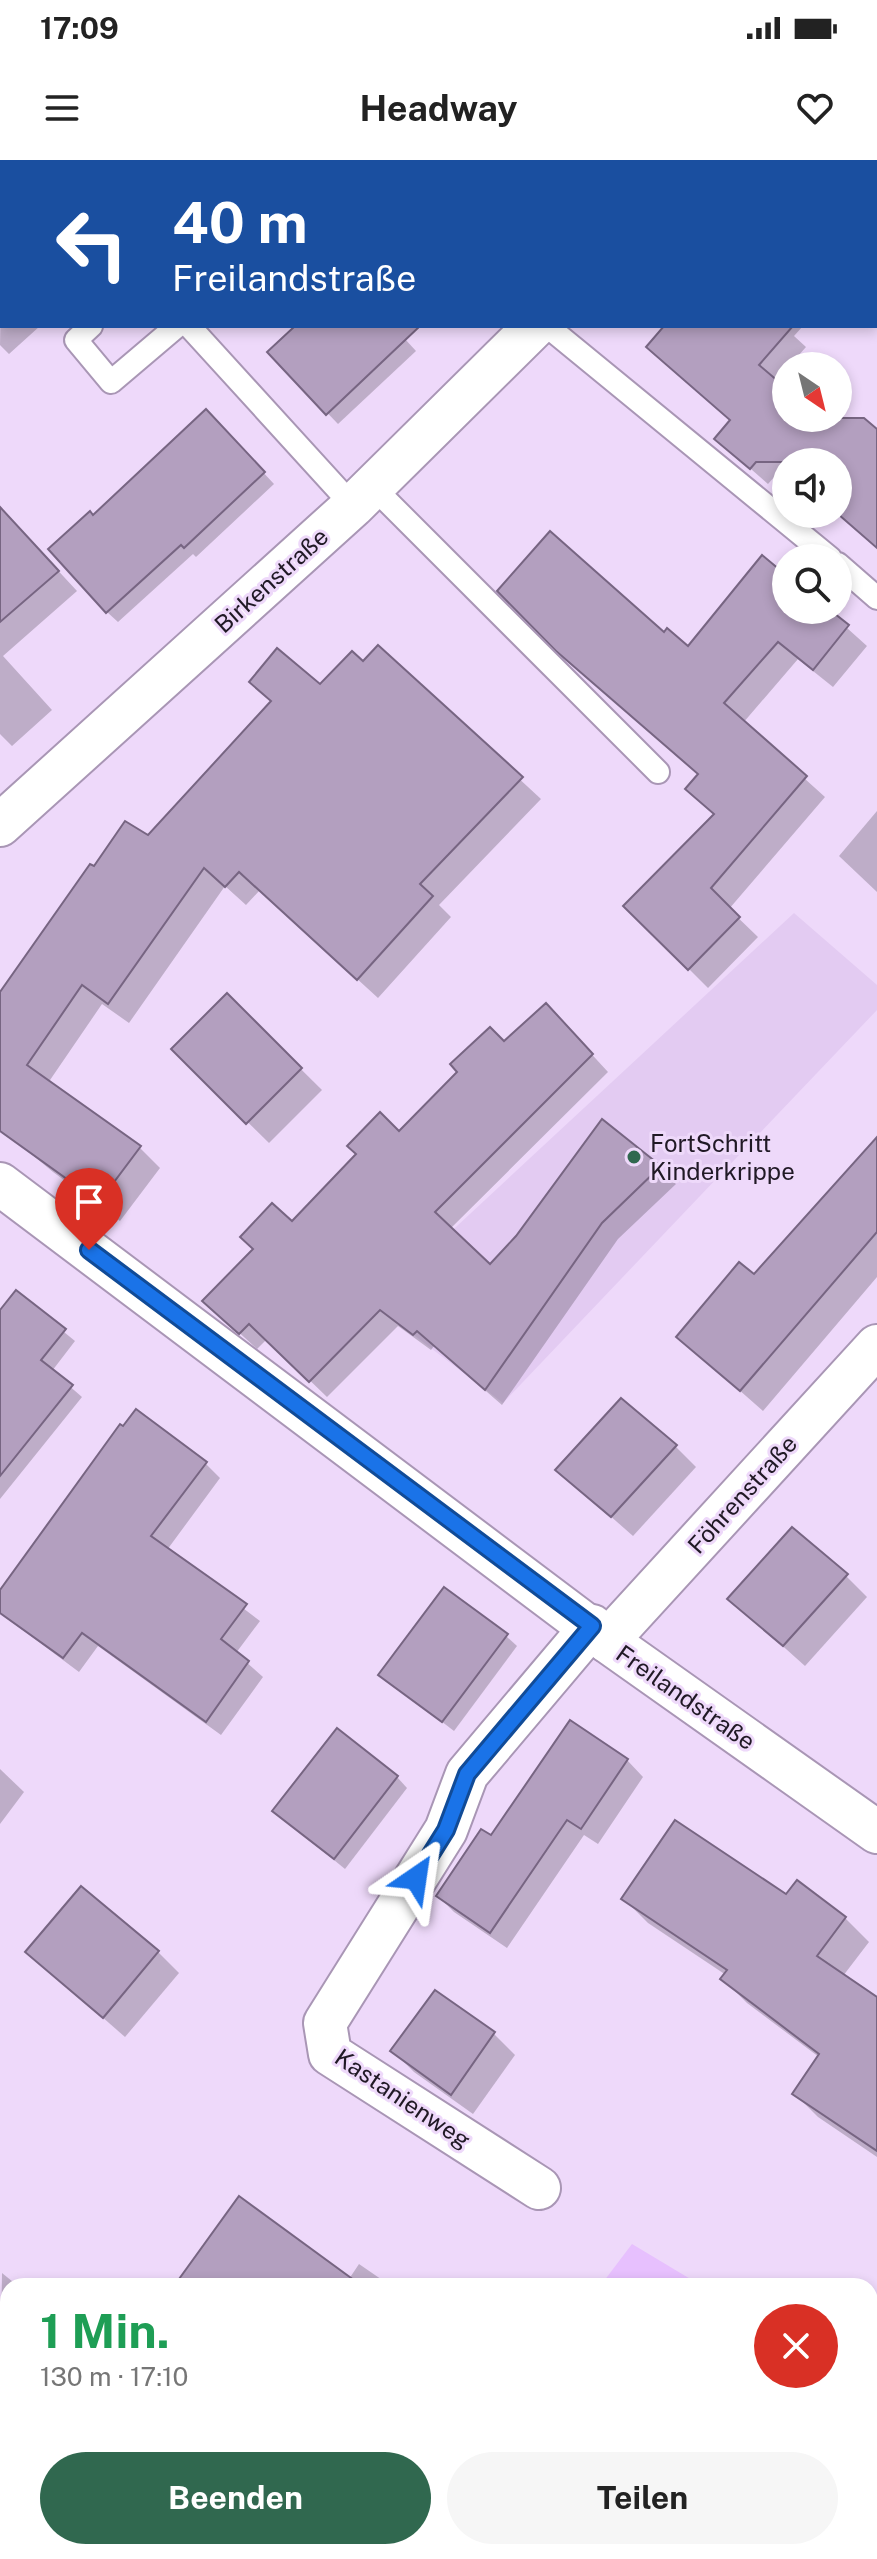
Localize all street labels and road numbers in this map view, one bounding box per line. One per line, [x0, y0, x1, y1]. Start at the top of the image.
street label: Birkenstraße [209, 522, 333, 638]
street label: Föhrenstraße [682, 1429, 802, 1559]
street label: Freilandstraße [611, 1639, 761, 1755]
street label: Kastanienweg [330, 2042, 476, 2154]

